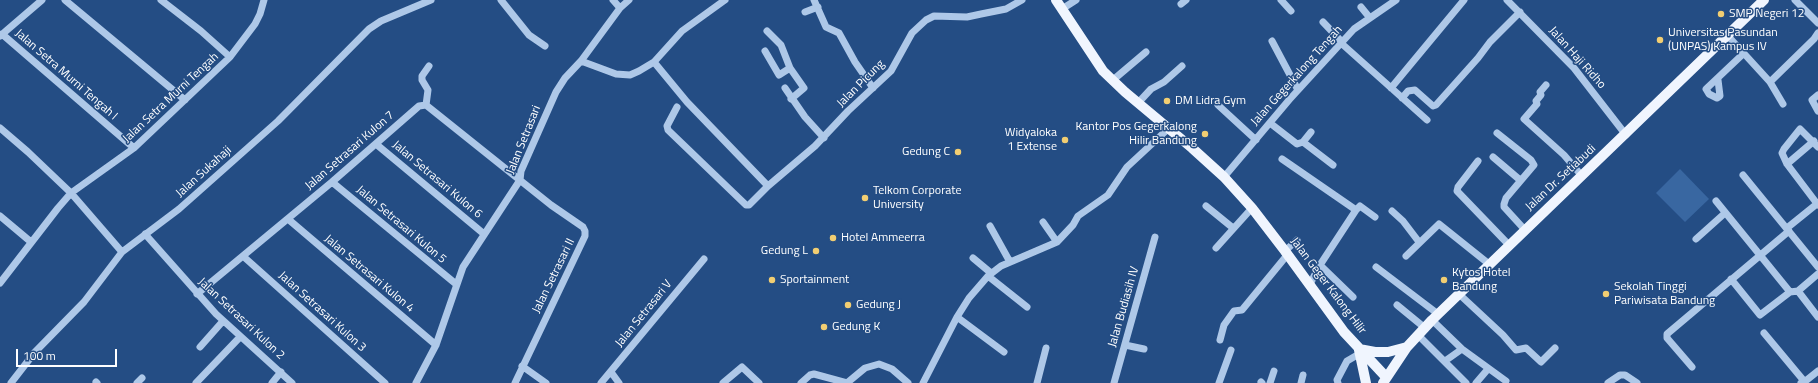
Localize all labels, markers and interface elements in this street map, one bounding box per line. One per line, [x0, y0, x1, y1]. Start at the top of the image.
place label: SMP Negeri 12 [1729, 7, 1805, 21]
marker: SMP Negeri 12 [1716, 9, 1726, 19]
street label: Jalan Gegerkalong Tengah [1248, 23, 1346, 129]
street label: Jalan Haji Ridho [1545, 24, 1609, 92]
place label: Universitas Pasundan (UNPAS) Kampus IV [1668, 26, 1778, 54]
street label: Jalan Setra Murni Tengah I [12, 27, 120, 123]
marker: Universitas Pasundan (UNPAS) Kampus IV [1655, 35, 1665, 45]
street label: Jalan Setra Murni Tengah [120, 50, 222, 146]
street label: Jalan Picung [834, 57, 888, 111]
place label: DM Lidra Gym [1175, 94, 1246, 108]
marker: DM Lidra Gym [1162, 96, 1172, 106]
street label: Jalan Setrasari [504, 104, 544, 176]
street label: Jalan Setrasari Kulon 7 [303, 108, 397, 194]
place label: Kantor Pos Gegerkalong Hilir Bandung [1076, 120, 1197, 148]
place label: Widyaloka 1 Extense [1005, 126, 1057, 154]
marker: Kantor Pos Gegerkalong Hilir Bandung [1200, 129, 1210, 139]
marker: Widyaloka 1 Extense [1060, 135, 1070, 145]
street label: Jalan Setrasari Kulon 6 [389, 138, 485, 222]
street label: Jalan Dr. Setiabudi [1523, 142, 1599, 214]
street label: Jalan Sukahaji [173, 143, 235, 201]
place label: Gedung C [902, 145, 950, 159]
marker: Gedung C [953, 147, 963, 157]
street label: Jalan Setrasari Kulon 5 [353, 183, 449, 267]
place label: Telkom Corporate University [873, 184, 962, 212]
marker: Telkom Corporate University [860, 193, 870, 203]
place label: Hotel Ammeerra [841, 231, 925, 245]
street label: Jalan Setrasari Kulon 4 [321, 232, 417, 316]
marker: Hotel Ammeerra [828, 233, 838, 243]
street label: Jalan Geger Kalong Hilir [1287, 235, 1369, 337]
street label: Jalan Setrasari II [530, 236, 578, 316]
place label: Gedung L [761, 244, 808, 258]
marker: Gedung L [811, 246, 821, 256]
street label: Jalan Budiasih IV [1106, 265, 1142, 349]
place label: Kytos Hotel Bandung [1452, 266, 1510, 294]
street label: Jalan Setrasari Kulon 3 [275, 269, 369, 355]
place label: Sportainment [780, 273, 849, 287]
street label: Jalan Setrasari Kulon 2 [195, 275, 287, 363]
marker: Sportainment [767, 275, 777, 285]
marker: Kytos Hotel Bandung [1439, 275, 1449, 285]
street label: Jalan Setrasari V [613, 278, 675, 350]
place label: Sekolah Tinggi Pariwisata Bandung [1614, 280, 1715, 308]
marker: Sekolah Tinggi Pariwisata Bandung [1601, 289, 1611, 299]
place label: Gedung J [856, 298, 901, 312]
marker: Gedung J [843, 300, 853, 310]
place label: Gedung K [832, 320, 880, 334]
marker: Gedung K [819, 322, 829, 332]
scale bar [18, 341, 119, 367]
text: 100 m [23, 346, 56, 365]

